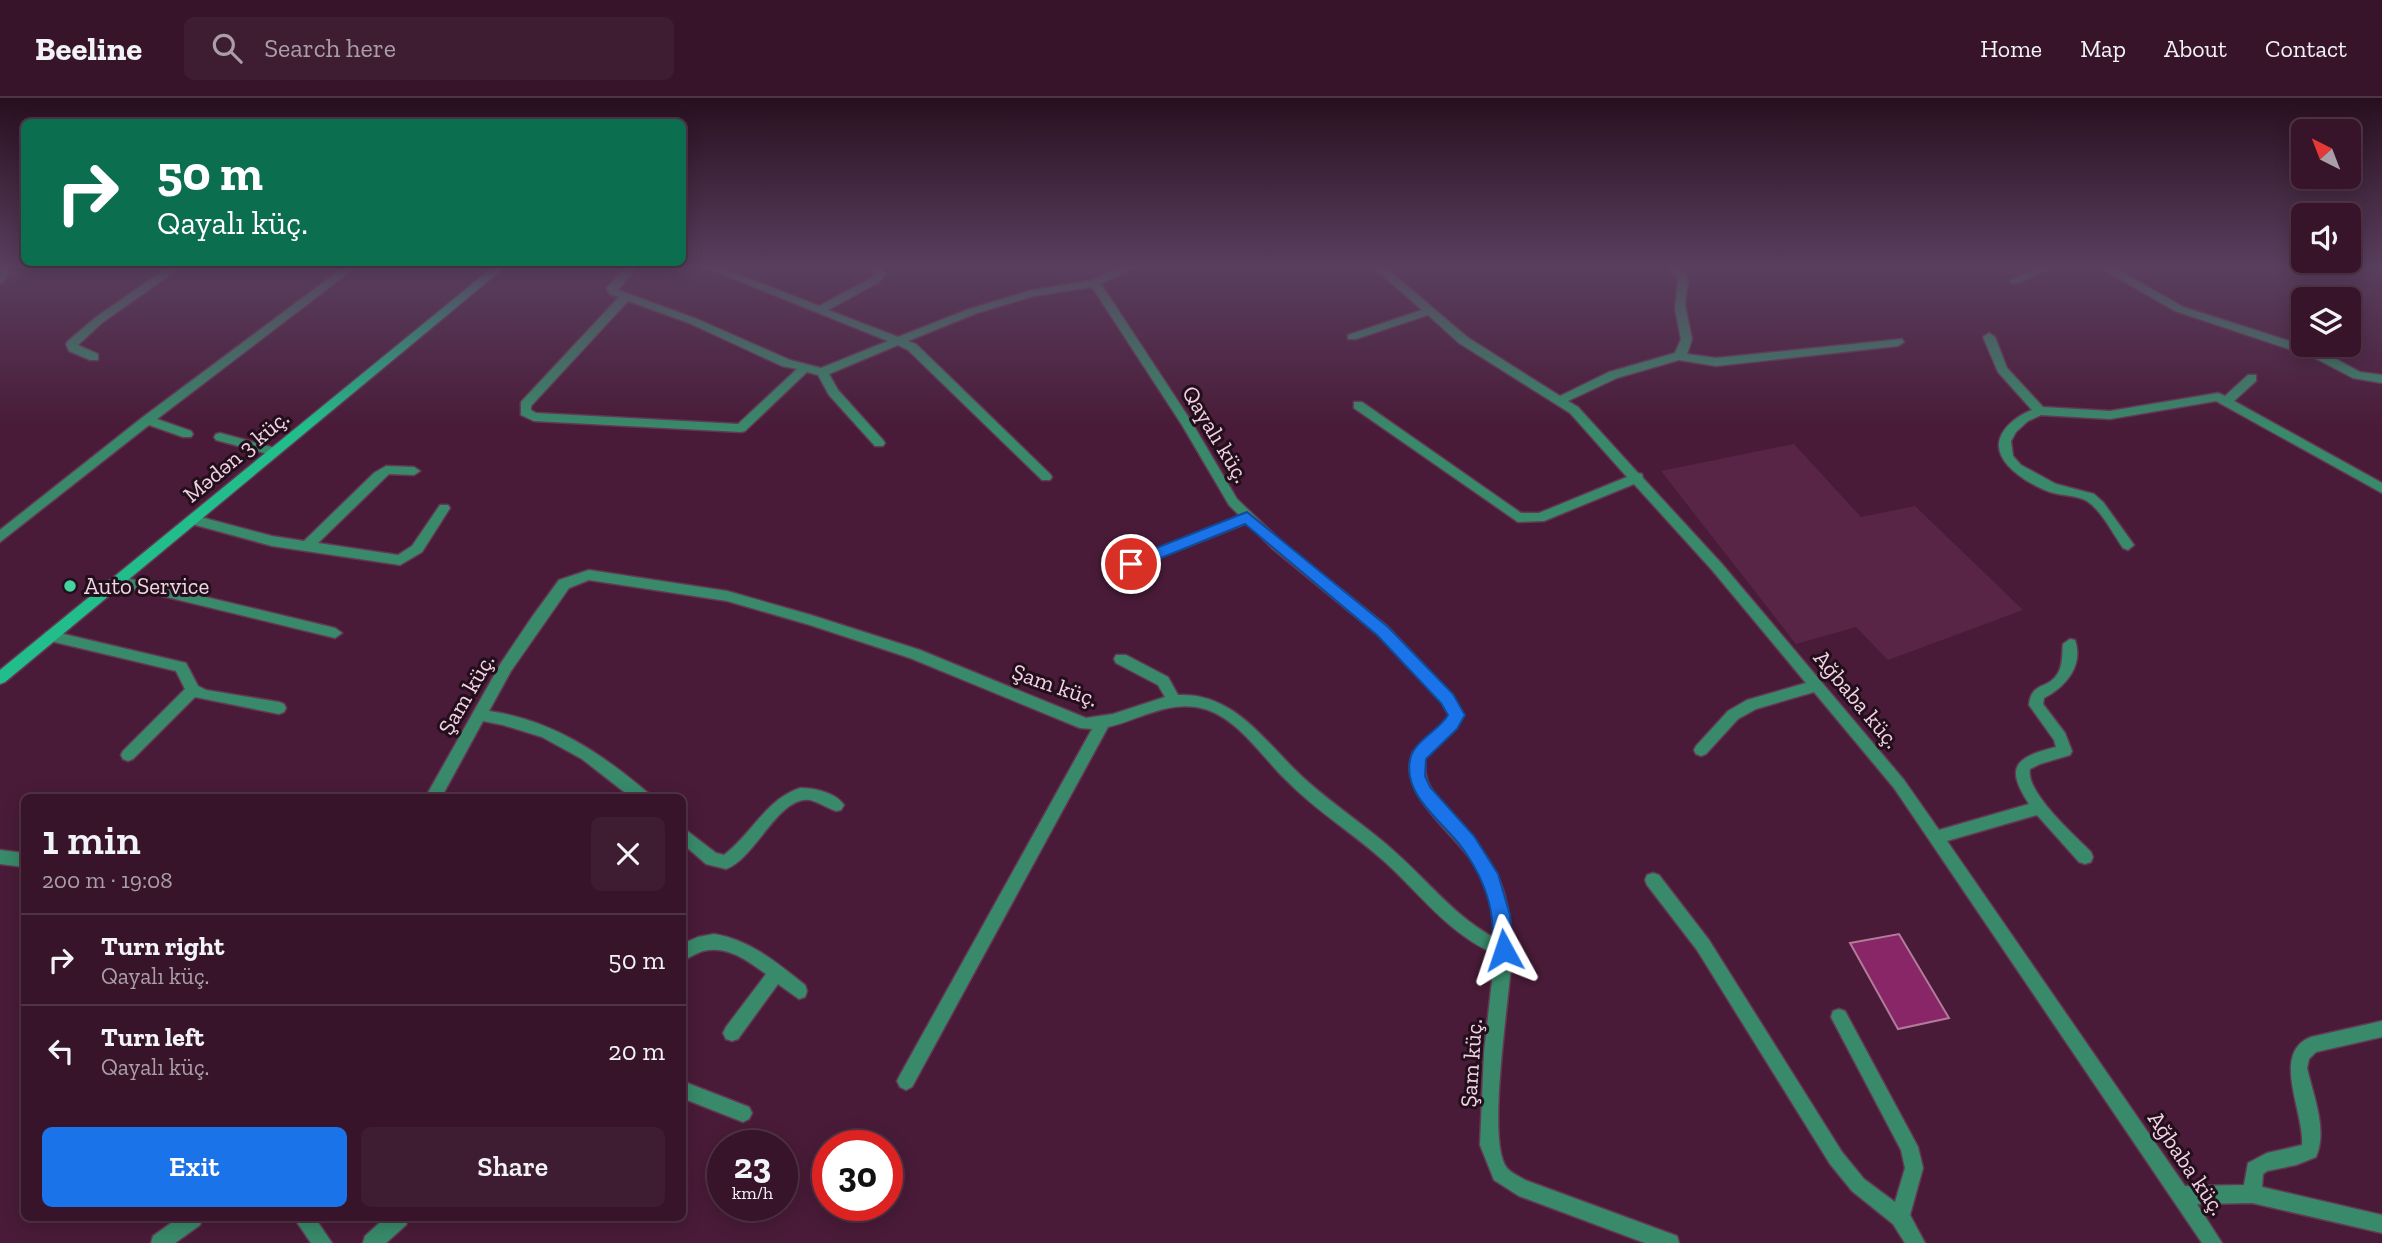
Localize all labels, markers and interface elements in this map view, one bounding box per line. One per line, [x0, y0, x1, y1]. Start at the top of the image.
search box [184, 17, 674, 80]
text: Beeline [35, 29, 142, 68]
icon: search [208, 29, 246, 67]
text: Search here [264, 32, 396, 64]
text: Home [1980, 34, 2042, 63]
text: Map [2080, 34, 2126, 63]
text: About [2164, 34, 2227, 63]
text: Contact [2265, 34, 2347, 63]
north arrow [2291, 119, 2361, 189]
map controls [2291, 119, 2361, 357]
text: 50 m [157, 144, 263, 203]
icon: right [42, 147, 133, 238]
button: sound [2291, 203, 2361, 273]
text: Qayalı küç. [157, 204, 308, 242]
button: layers [2291, 287, 2361, 357]
street label: Qayalı küç. [1176, 380, 1256, 488]
street label: Mədən 3 küç. [177, 404, 295, 508]
pin [1101, 534, 1161, 594]
icon: arrive [1112, 545, 1150, 583]
place label: Auto Service [84, 572, 209, 600]
marker: Auto Service [62, 578, 78, 594]
street label: Ağbaba küç. [1808, 644, 1906, 754]
street label: Şam küç. [432, 649, 500, 739]
street label: Şam küç. [1008, 657, 1102, 713]
text: 1 min [42, 814, 141, 865]
button: close [591, 817, 665, 891]
text: 200 m · 19:08 [42, 866, 173, 894]
position arrow [1467, 913, 1541, 987]
text: Turn right [101, 930, 224, 962]
icon: right [42, 941, 80, 979]
text: 50 m [608, 944, 665, 976]
text: Qayalı küç. [101, 962, 209, 990]
street label: Şam küç. [1454, 1018, 1488, 1108]
text: Turn left [101, 1021, 204, 1053]
icon: left [42, 1032, 80, 1070]
text: 20 m [608, 1035, 665, 1067]
text: Qayalı küç. [101, 1053, 209, 1081]
street label: Ağbaba küç. [2142, 1106, 2232, 1220]
button: Exit [42, 1127, 347, 1207]
button: Share [361, 1127, 665, 1207]
speed limit sign: 30 [812, 1130, 903, 1221]
text: 23 [734, 1145, 771, 1187]
text: km/h [732, 1182, 773, 1204]

